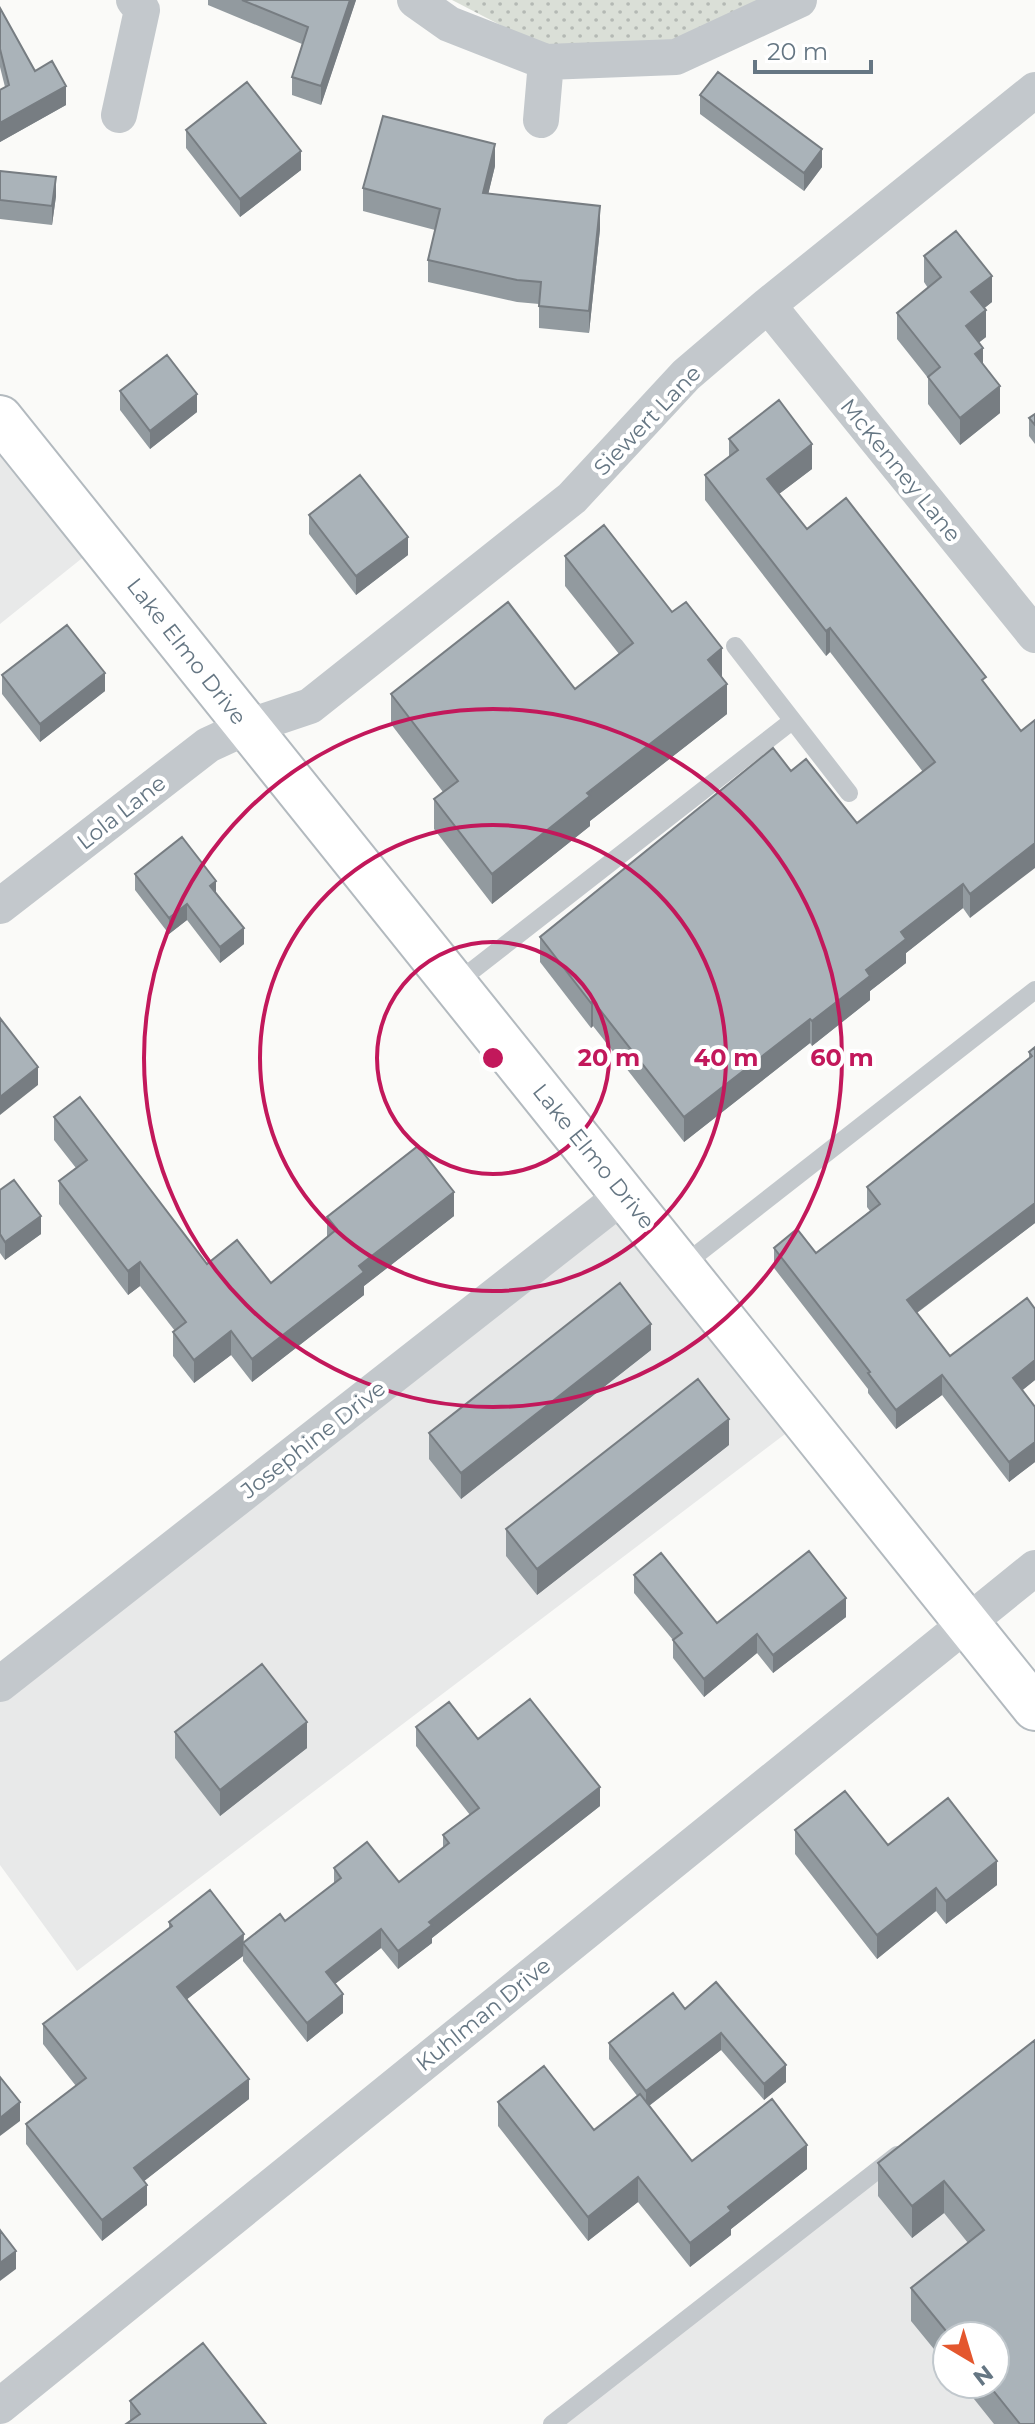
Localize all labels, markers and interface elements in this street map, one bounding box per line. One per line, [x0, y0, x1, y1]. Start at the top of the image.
scale bar [755, 24, 871, 74]
text: 20 m [767, 37, 828, 66]
street label: Siewert Lane [588, 360, 707, 481]
street label: McKenney Lane [835, 393, 967, 547]
street label: Lake Elmo Drive [121, 573, 252, 730]
street label: Lola Lane [71, 769, 171, 855]
text: 20 m [578, 1043, 640, 1072]
text: 40 m [694, 1043, 758, 1072]
text: 60 m [810, 1043, 874, 1072]
centre of rings [479, 1044, 507, 1072]
street label: Lake Elmo Drive [527, 1078, 660, 1234]
street label: Josephine Drive [235, 1375, 391, 1505]
street label: Kuhlman Drive [411, 1952, 556, 2077]
north arrow [931, 2320, 1011, 2400]
text: N [968, 2359, 998, 2391]

